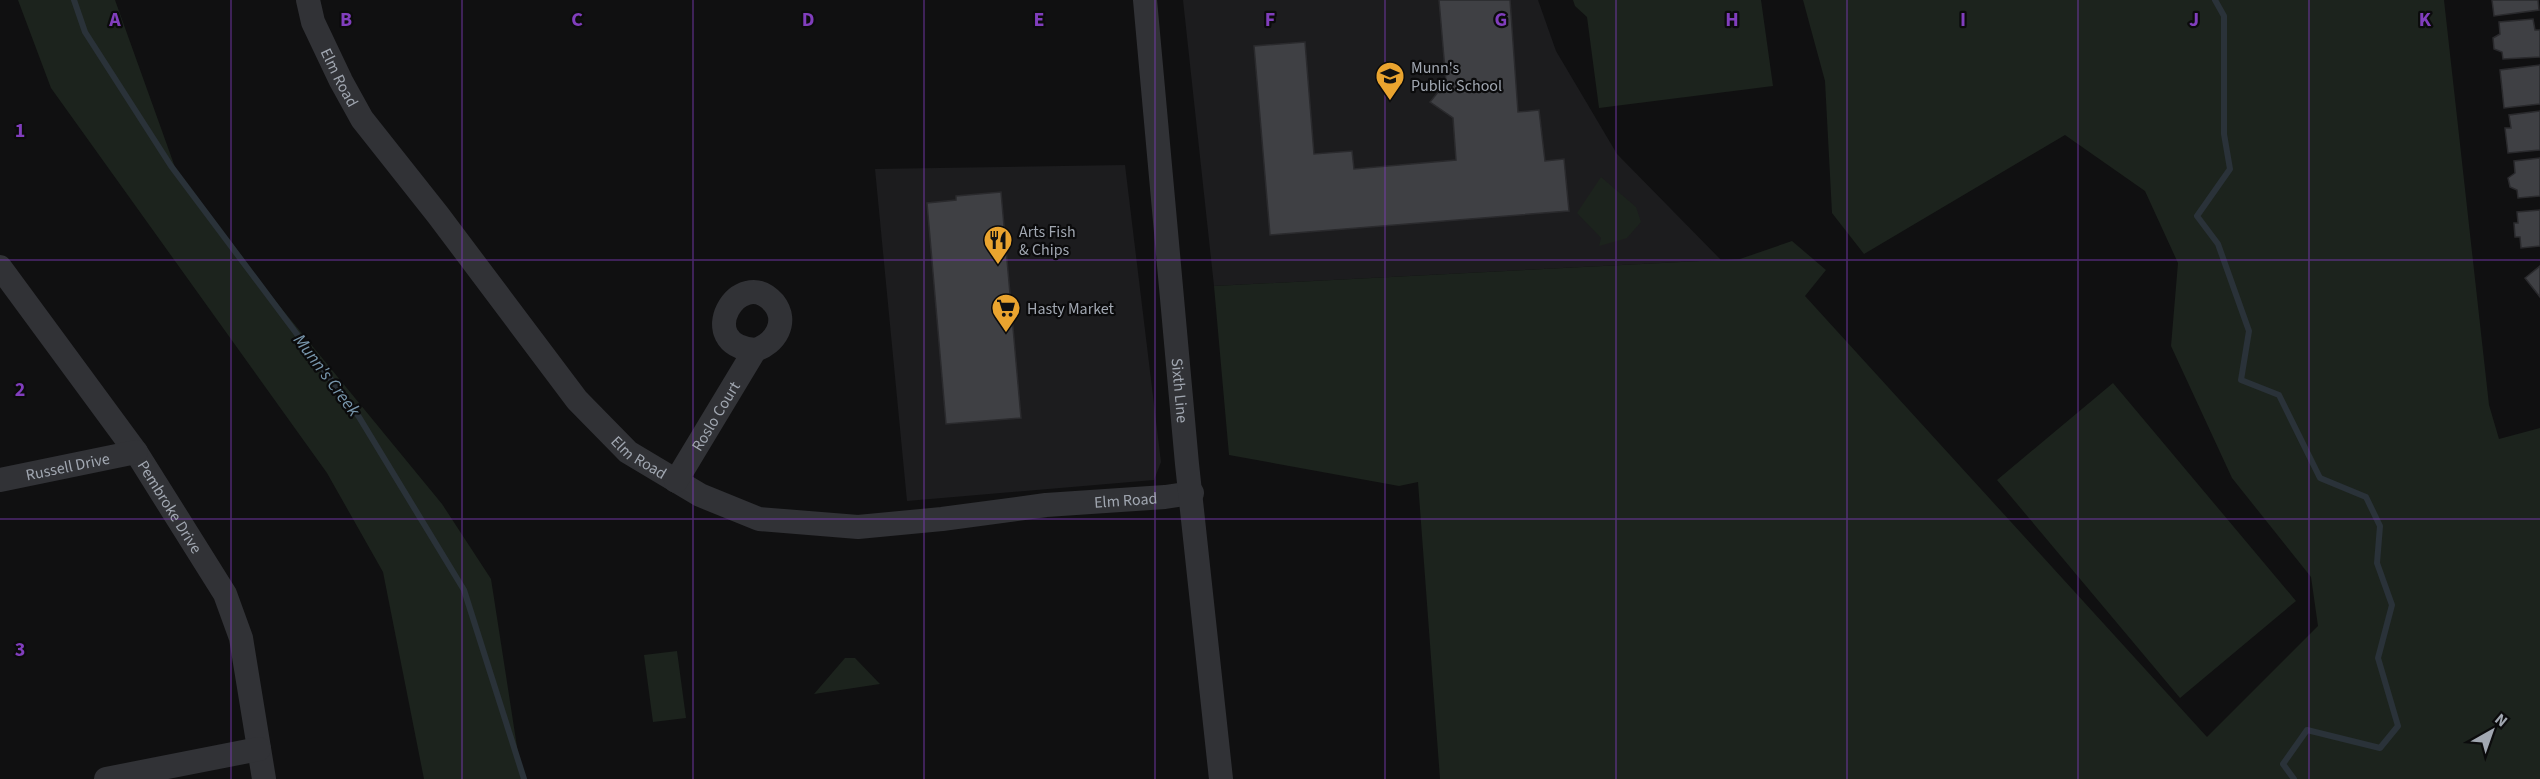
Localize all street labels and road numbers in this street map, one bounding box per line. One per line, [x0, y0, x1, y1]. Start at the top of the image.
street label: Elm Road [315, 45, 363, 111]
street label: Sixth Line [1165, 357, 1193, 424]
street label: Roslo Court [687, 377, 746, 455]
street label: Elm Road [606, 431, 671, 485]
street label: Russell Drive [24, 448, 112, 486]
street label: Pembroke Drive [132, 456, 207, 558]
street label: Elm Road [1093, 488, 1158, 514]

